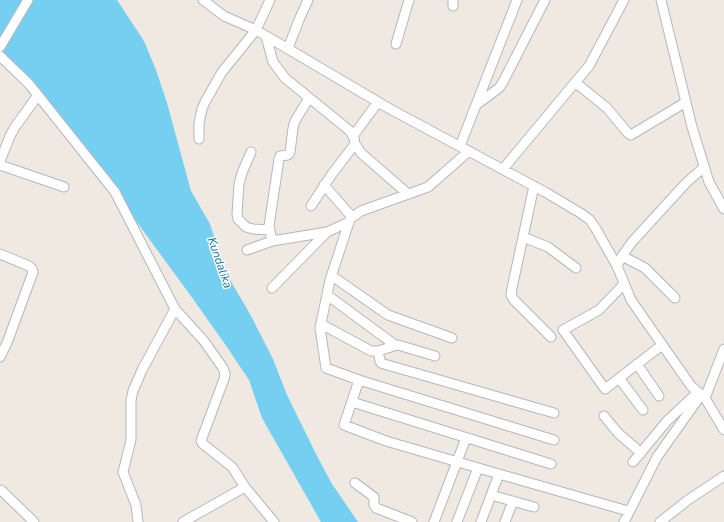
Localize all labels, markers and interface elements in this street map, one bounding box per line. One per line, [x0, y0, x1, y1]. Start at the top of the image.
water label: Kundalika [204, 236, 234, 290]

